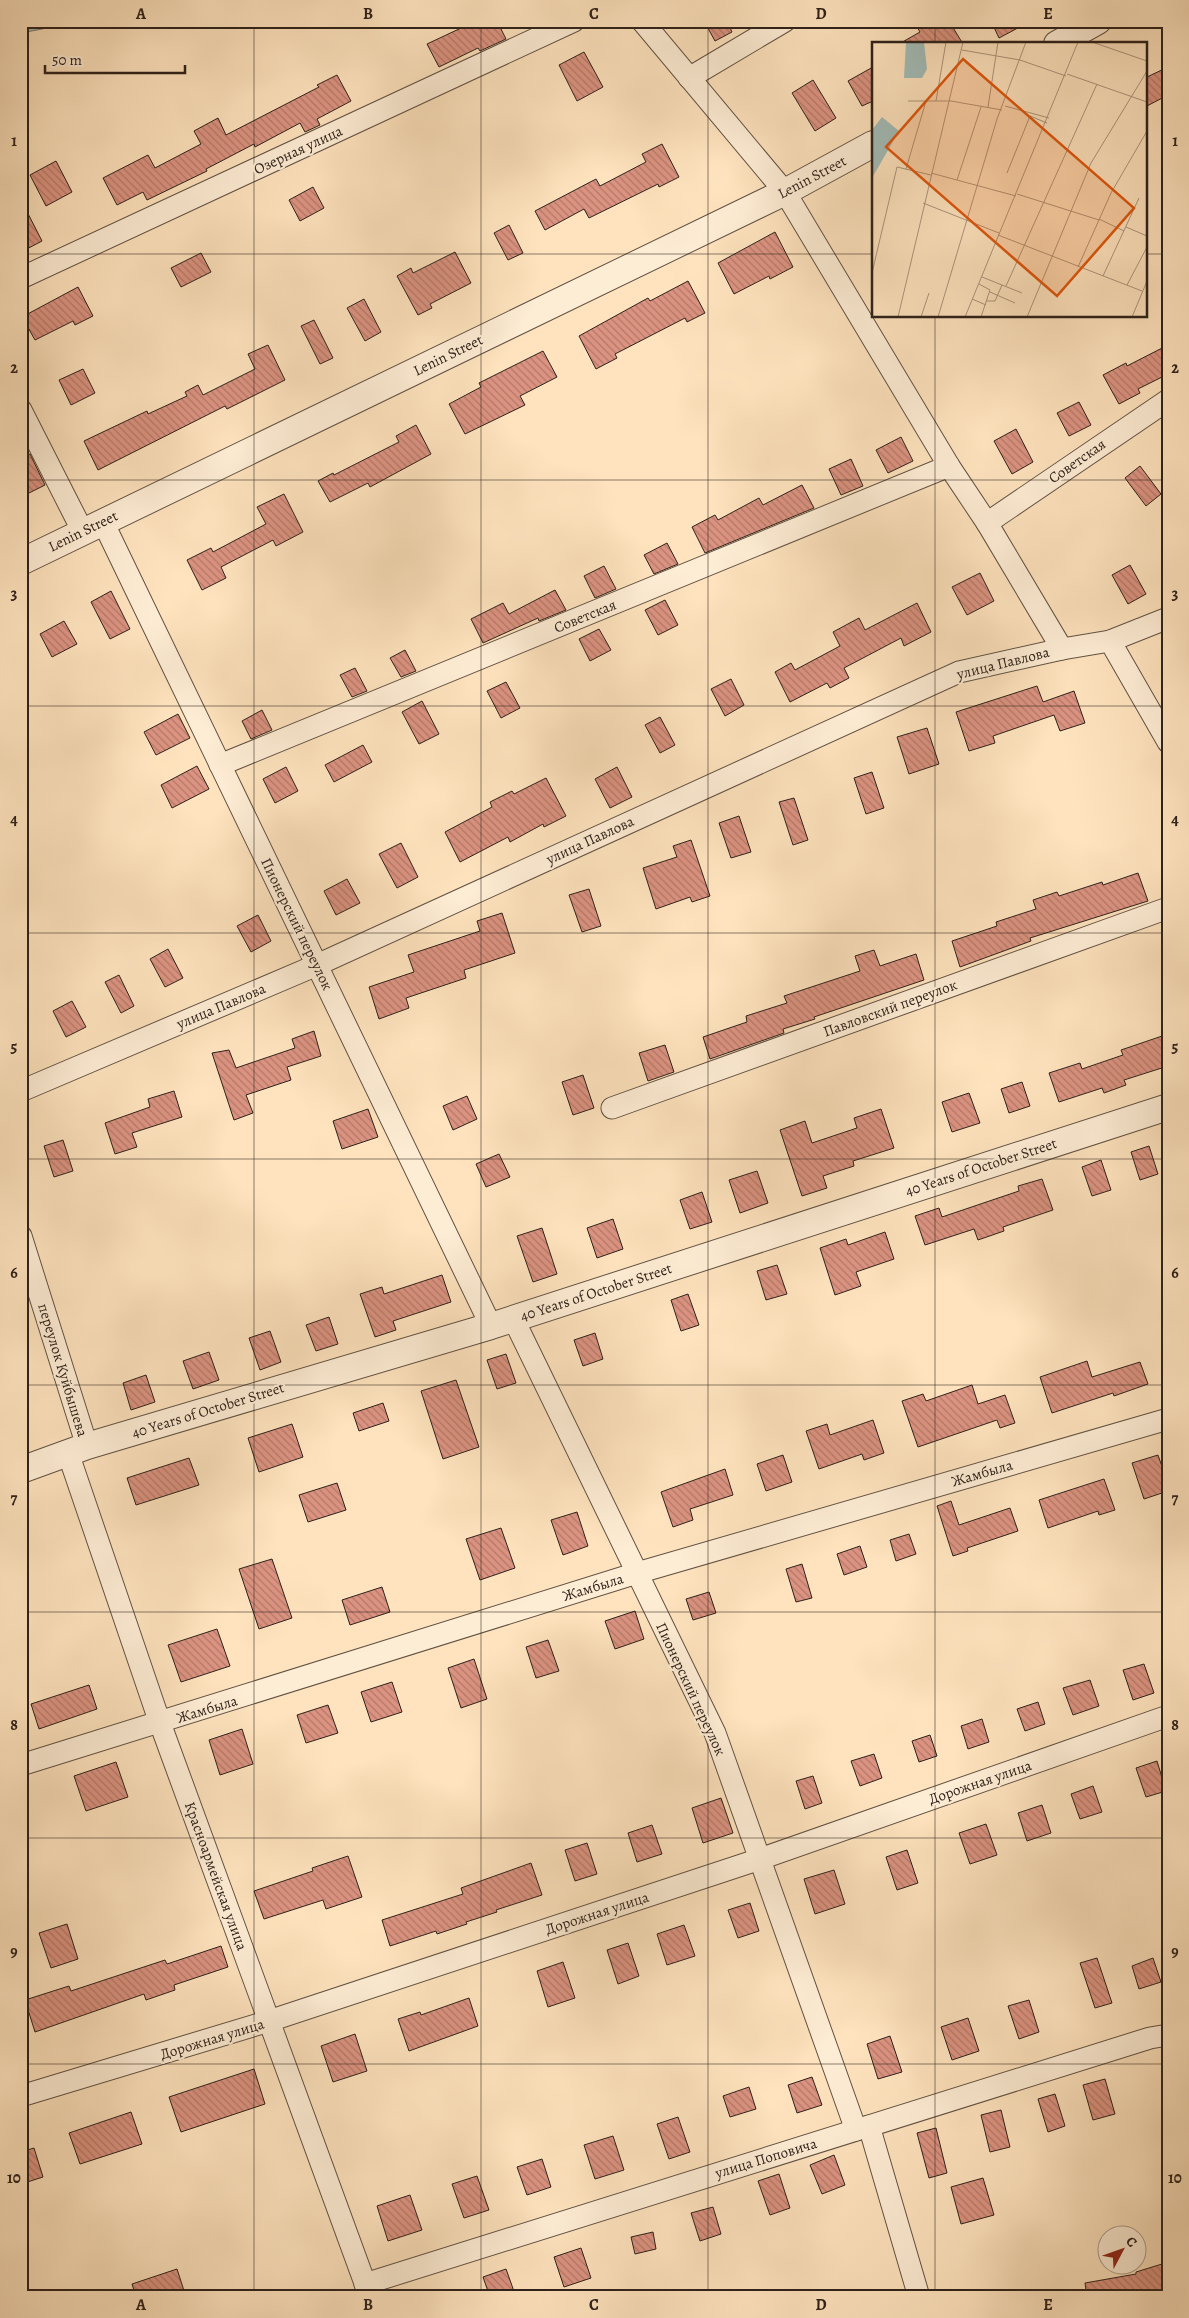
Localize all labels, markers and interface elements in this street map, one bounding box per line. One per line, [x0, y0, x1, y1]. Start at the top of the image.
text: A [135, 3, 147, 25]
text: B [363, 3, 373, 25]
text: C [589, 3, 599, 25]
text: D [815, 3, 827, 25]
text: E [1043, 3, 1053, 25]
scale bar [45, 42, 185, 74]
inset map [872, 42, 1146, 318]
text: 50 m [52, 50, 82, 70]
street label: Озерная улица [250, 121, 346, 179]
text: 1 [11, 130, 17, 152]
text: 1 [1172, 130, 1178, 152]
street label: Lenin Street [774, 151, 850, 203]
street label: Lenin Street [410, 330, 486, 380]
text: 2 [10, 357, 18, 379]
text: 2 [1171, 357, 1179, 379]
street label: Советская [1044, 434, 1110, 488]
street label: Lenin Street [45, 506, 121, 556]
text: 3 [11, 583, 18, 605]
text: 3 [1172, 583, 1179, 605]
street label: Советская [551, 594, 619, 638]
street label: улица Павлова [954, 642, 1051, 684]
text: 4 [10, 809, 18, 831]
text: 4 [1171, 809, 1179, 831]
street label: улица Павлова [542, 811, 637, 870]
street label: Пионерский переулок [256, 855, 338, 994]
street label: Павловский переулок [820, 974, 960, 1042]
street label: улица Павлова [173, 978, 269, 1034]
text: 5 [11, 1036, 18, 1058]
text: 5 [1172, 1036, 1179, 1058]
street label: 40 Years of October Street [903, 1133, 1059, 1201]
street label: 40 Years of October Street [518, 1258, 674, 1326]
text: 6 [10, 1262, 18, 1284]
text: 6 [1171, 1262, 1179, 1284]
street label: переулок Куйбышева [33, 1301, 93, 1439]
street label: 40 Years of October Street [129, 1377, 287, 1443]
street label: Жамбыла [949, 1455, 1015, 1491]
text: 7 [11, 1488, 18, 1510]
text: 7 [1172, 1488, 1179, 1510]
street label: Жамбыла [560, 1568, 626, 1606]
street label: Пионерский переулок [651, 1619, 731, 1759]
street label: Жамбыла [174, 1690, 240, 1728]
text: 8 [10, 1714, 18, 1736]
text: 8 [1171, 1714, 1179, 1736]
street label: Дорожная улица [926, 1755, 1034, 1809]
street label: Красноармейская улица [180, 1799, 252, 1953]
street label: Дорожная улица [543, 1887, 651, 1939]
text: 9 [10, 1941, 18, 1963]
text: 9 [1171, 1941, 1179, 1963]
street label: Дорожная улица [158, 2014, 267, 2064]
street label: улица Поповича [712, 2133, 819, 2183]
text: 10 [7, 2167, 21, 2189]
text: 10 [1168, 2167, 1182, 2189]
north arrow [1096, 2226, 1146, 2276]
text: С [1121, 2232, 1142, 2252]
text: A [135, 2294, 147, 2316]
text: B [363, 2294, 373, 2316]
text: C [589, 2294, 599, 2316]
text: D [815, 2294, 827, 2316]
text: E [1043, 2294, 1053, 2316]

